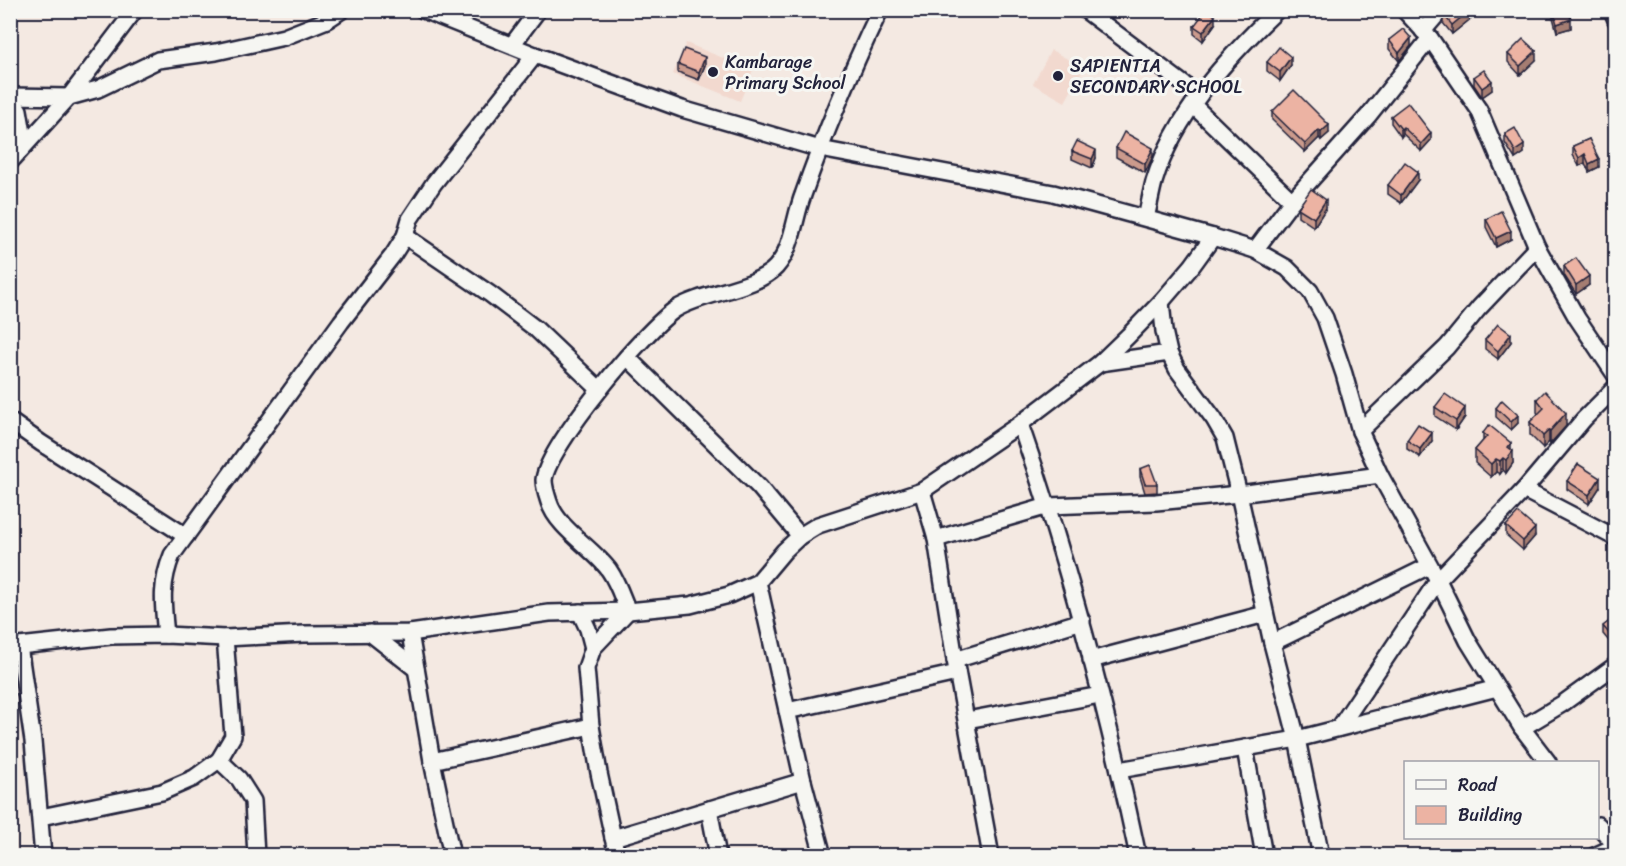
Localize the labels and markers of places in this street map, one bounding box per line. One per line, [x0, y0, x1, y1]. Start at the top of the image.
place label: Kambarage Primary School [725, 46, 847, 99]
place label: SAPIENTIA SECONDARY SCHOOL [1070, 50, 1243, 103]
marker: Kambarage Primary School [706, 65, 720, 79]
marker: SAPIENTIA SECONDARY SCHOOL [1051, 69, 1065, 83]

